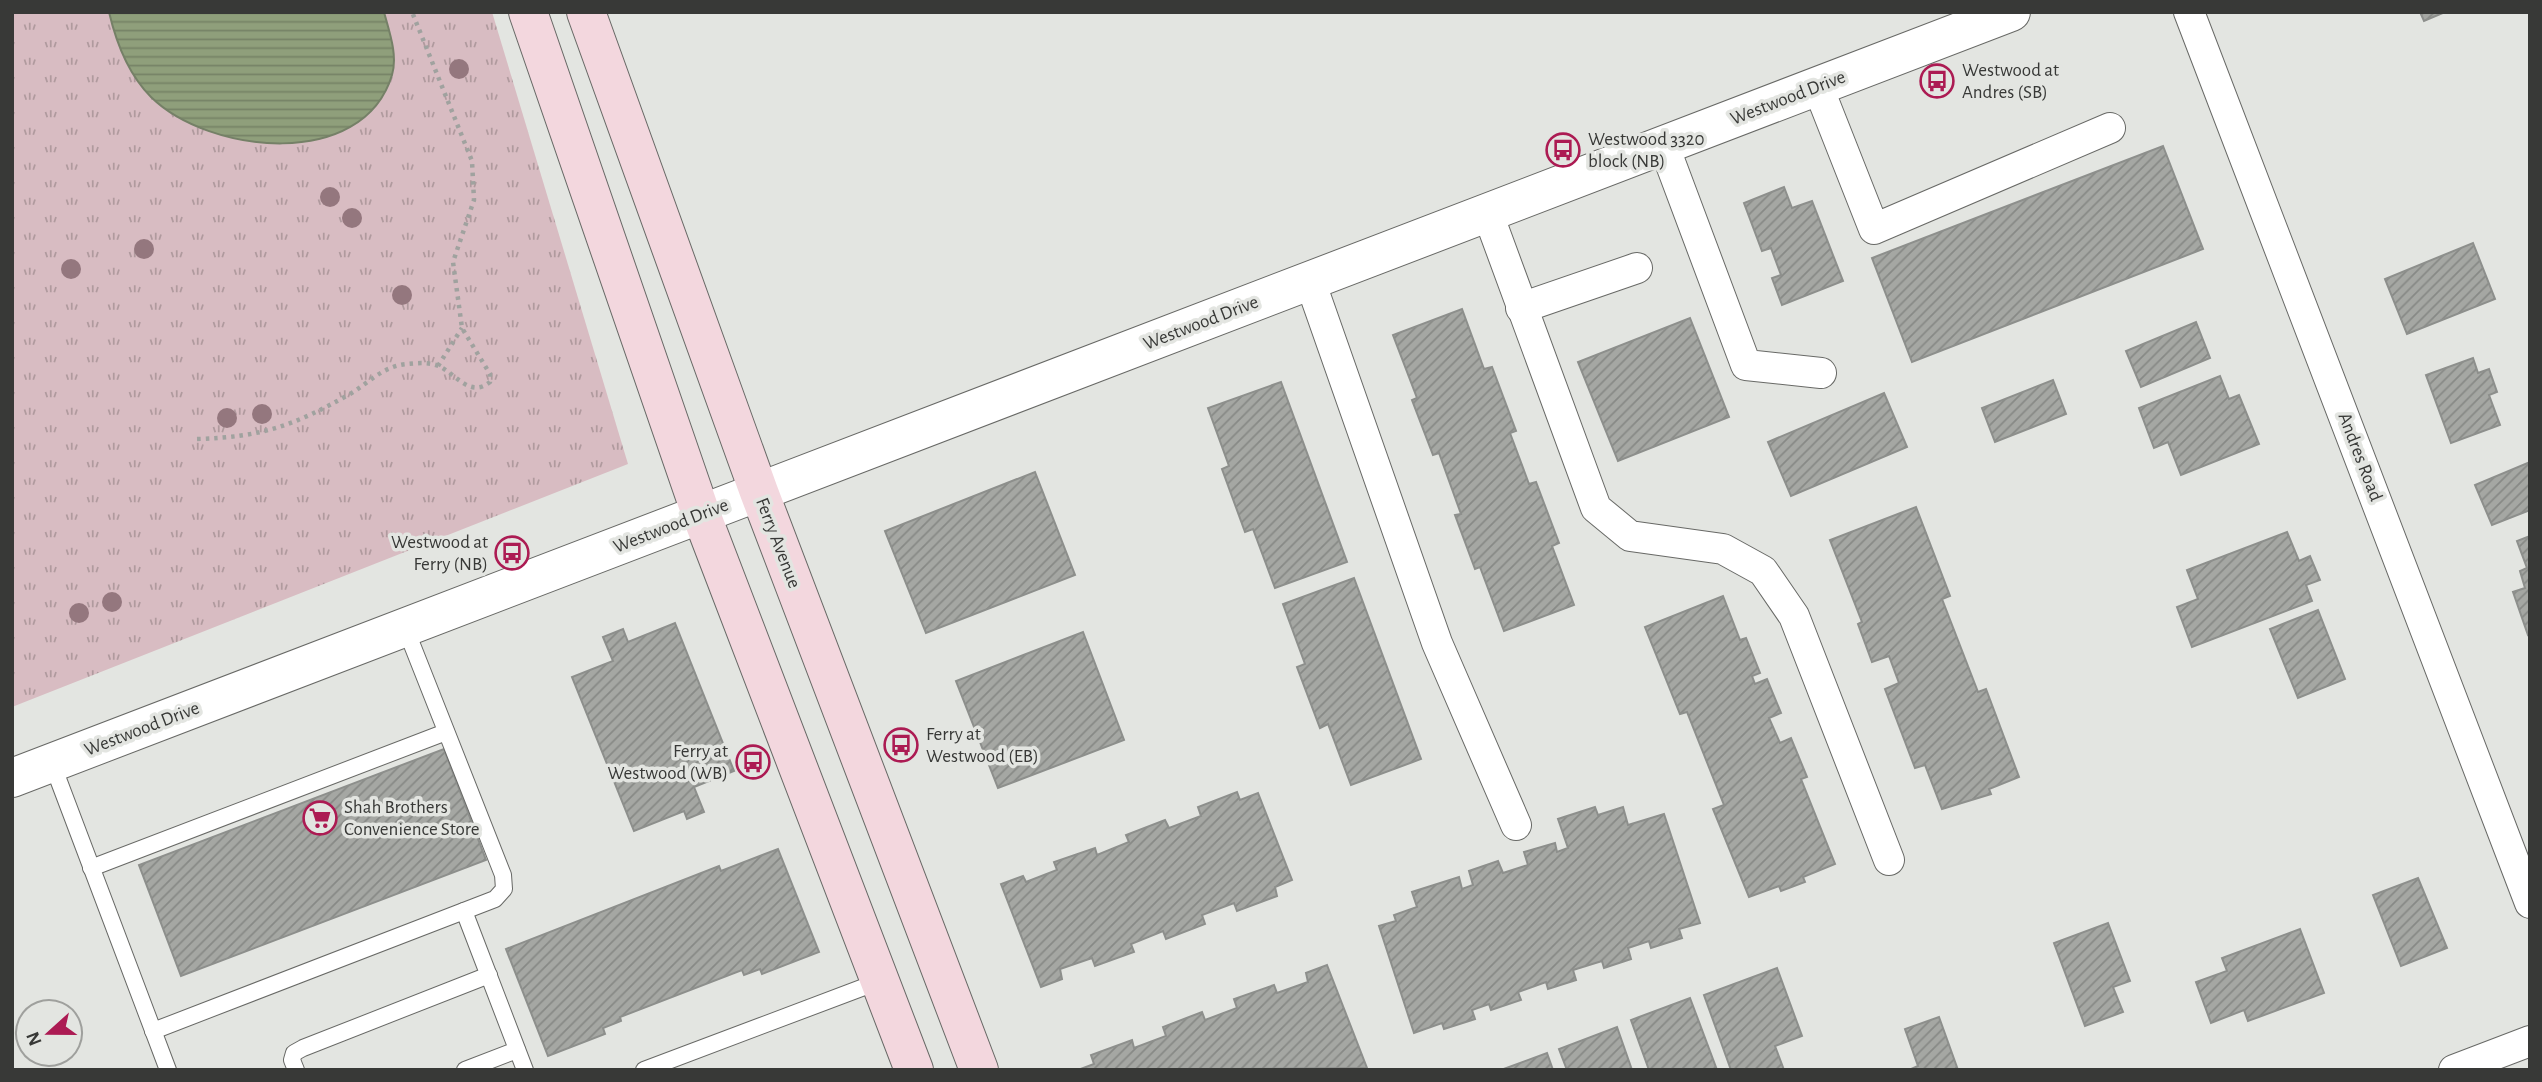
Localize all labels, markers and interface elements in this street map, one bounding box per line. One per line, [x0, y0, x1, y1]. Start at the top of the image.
place label: Westwood at Andres (SB) [1962, 61, 2059, 102]
bus stop icon: Westwood at Andres (SB) [1918, 62, 1956, 100]
street label: Westwood Drive [1728, 67, 1848, 129]
place label: Westwood 3320 block (NB) [1588, 130, 1705, 171]
bus stop icon: Westwood 3320 block (NB) [1544, 131, 1582, 169]
street label: Westwood Drive [1141, 292, 1261, 354]
street label: Andres Road [2334, 410, 2386, 504]
street label: Westwood Drive [611, 495, 731, 557]
street label: Ferry Avenue [752, 495, 804, 591]
place label: Westwood at Ferry (NB) [391, 533, 488, 574]
bus stop icon: Westwood at Ferry (NB) [493, 534, 531, 572]
street label: Westwood Drive [82, 698, 202, 760]
place label: Ferry at Westwood (EB) [926, 725, 1039, 766]
bus stop icon: Ferry at Westwood (EB) [882, 726, 920, 764]
place label: Ferry at Westwood (WB) [607, 742, 728, 783]
bus stop icon: Ferry at Westwood (WB) [734, 743, 772, 781]
place label: Shah Brothers Convenience Store [344, 798, 480, 839]
supermarket icon: Shah Brothers Convenience Store [301, 799, 339, 837]
north arrow [14, 998, 84, 1068]
text: N [23, 1029, 46, 1048]

